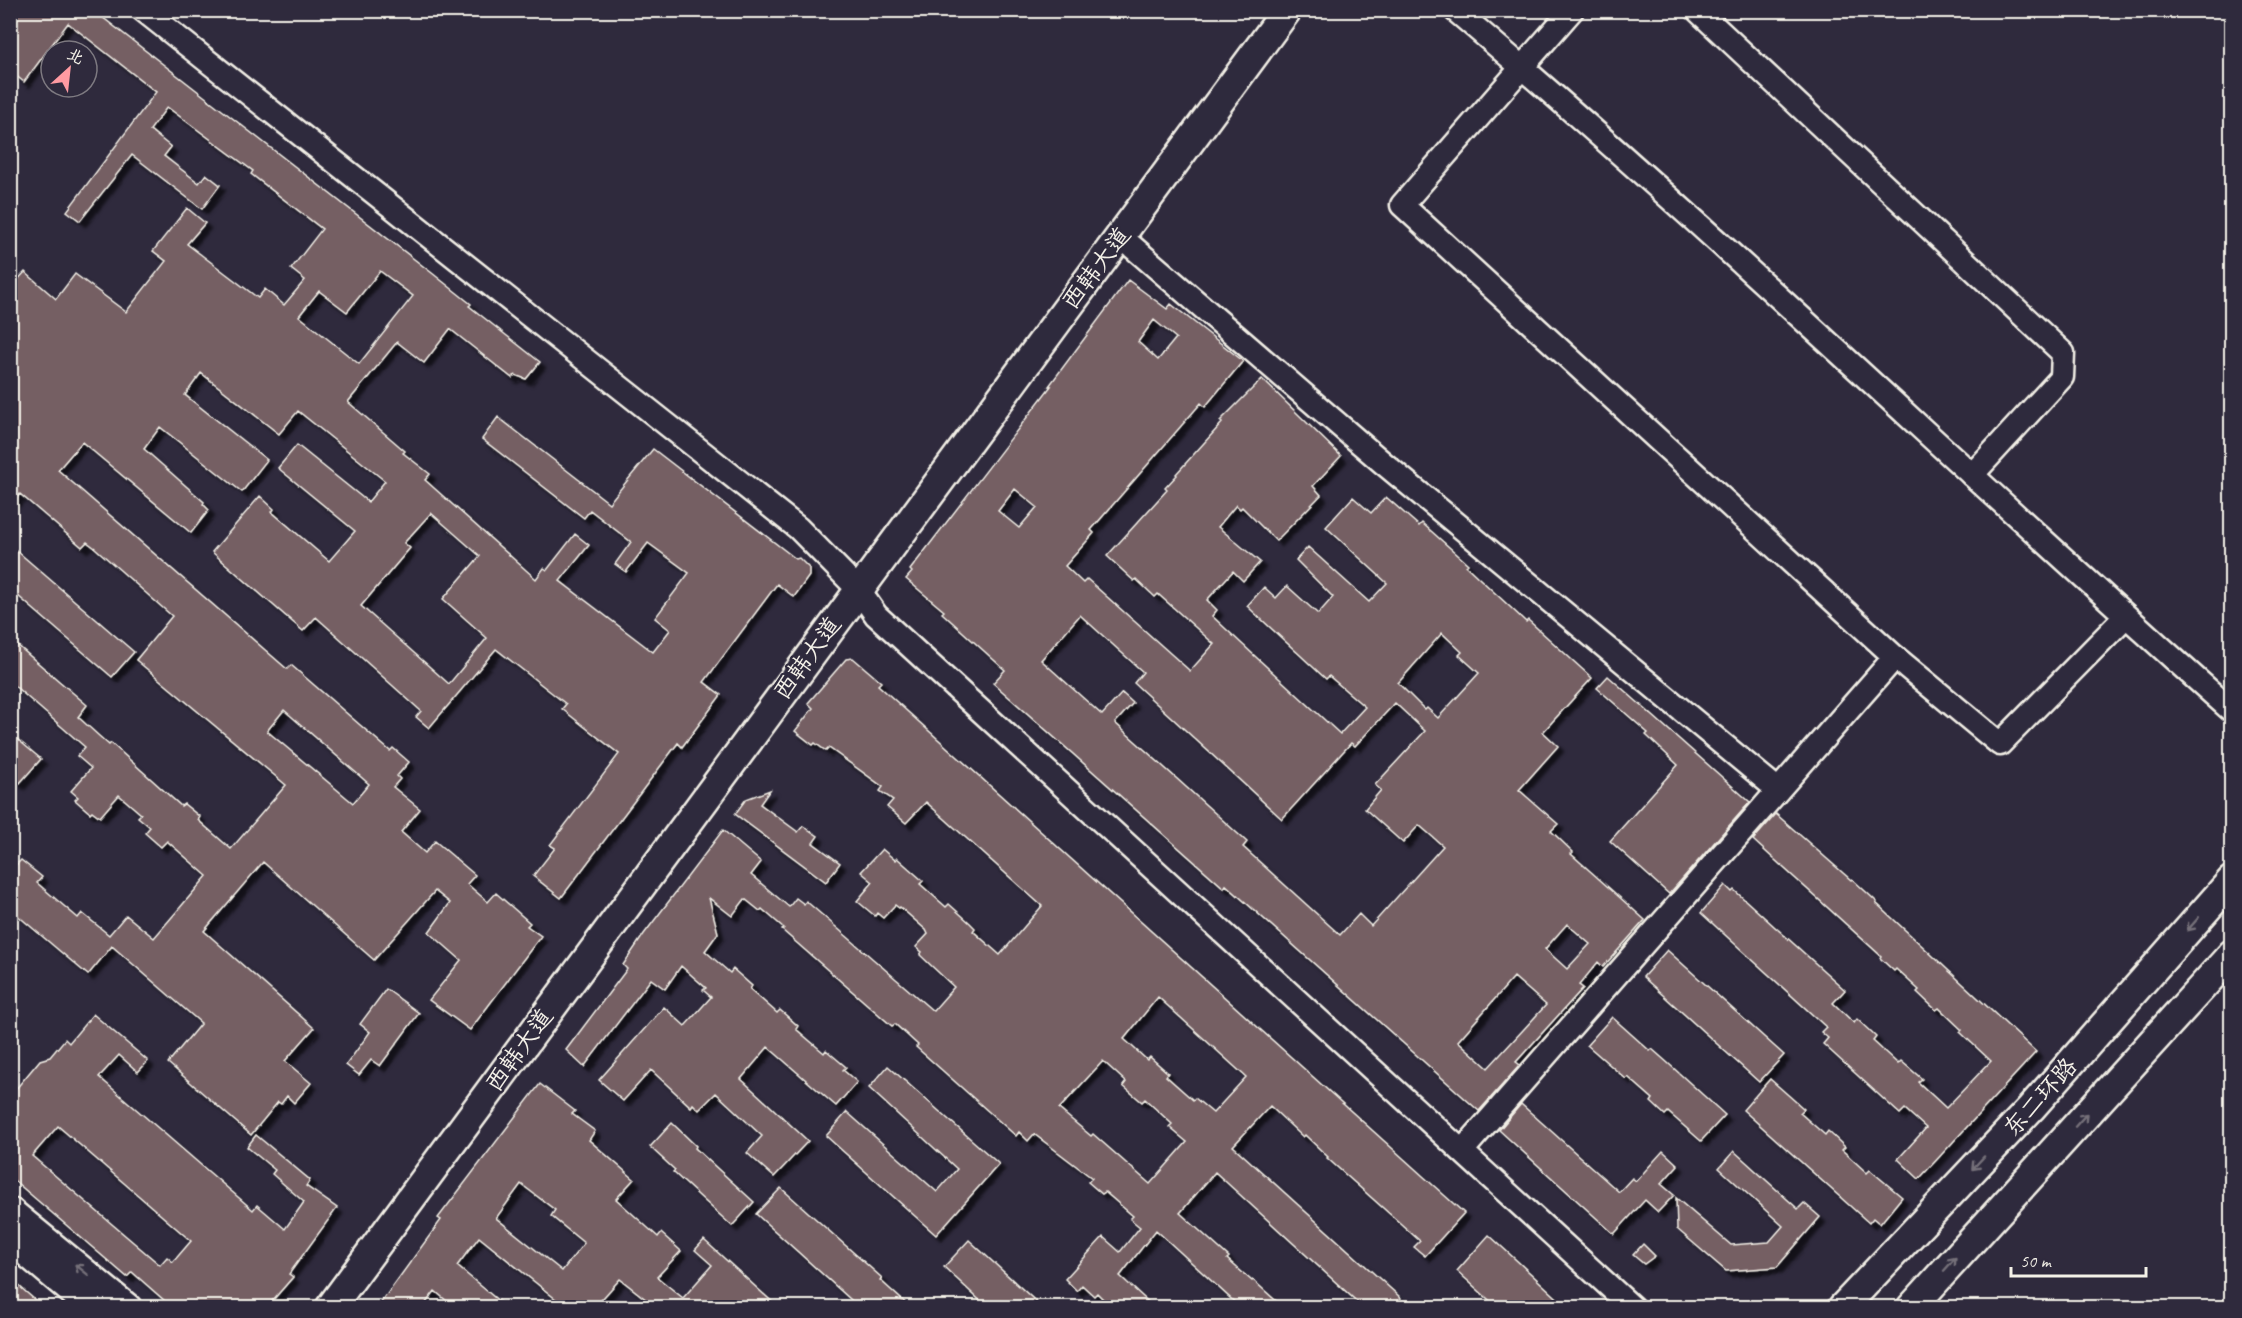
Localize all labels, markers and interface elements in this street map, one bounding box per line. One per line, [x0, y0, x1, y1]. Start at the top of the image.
north arrow [39, 39, 99, 99]
text: 北 [64, 44, 87, 69]
street label: 西韩大道 [1055, 221, 1137, 315]
street label: 西韩大道 [767, 610, 847, 706]
one-way arrow [2186, 916, 2200, 931]
street label: 西韩大道 [479, 1002, 559, 1098]
street label: 东二环路 [1997, 1051, 2083, 1143]
one-way arrow [2074, 1113, 2088, 1128]
one-way arrow [1972, 1155, 1986, 1170]
scale bar [2011, 1240, 2146, 1278]
text: 50 m [2020, 1250, 2053, 1272]
one-way arrow [1943, 1257, 1957, 1272]
one-way arrow [74, 1264, 90, 1277]

